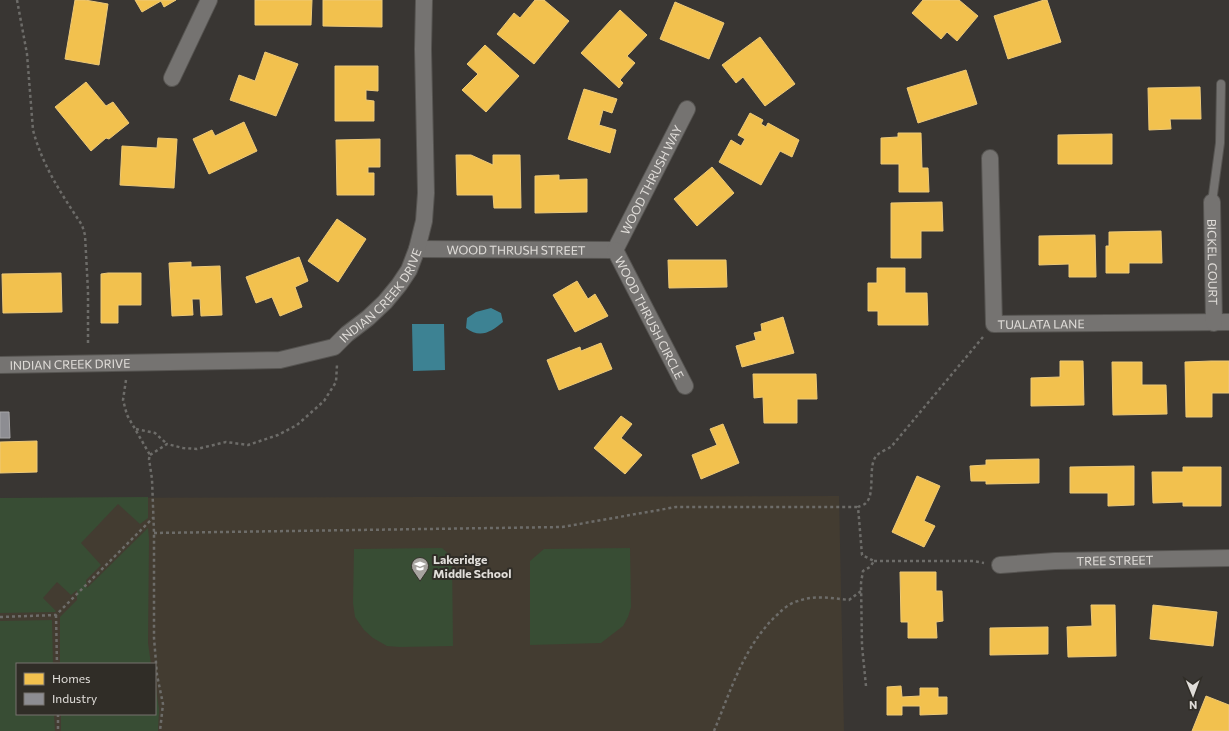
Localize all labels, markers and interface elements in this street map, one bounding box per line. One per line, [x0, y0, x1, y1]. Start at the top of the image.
street label: WOOD THRUSH WAY [617, 122, 685, 237]
street label: BICKEL COURT [1205, 219, 1221, 305]
street label: WOOD THRUSH STREET [446, 242, 586, 257]
street label: INDIAN CREEK DRIVE [336, 246, 424, 345]
street label: WOOD THRUSH CIRCLE [612, 254, 687, 381]
street label: TUALATA LANE [997, 316, 1085, 331]
street label: INDIAN CREEK DRIVE [9, 356, 131, 372]
place label: Lakeridge Middle School [433, 552, 511, 580]
street label: TREE STREET [1076, 552, 1154, 568]
school or university icon: Lakeridge Middle School [410, 556, 430, 581]
legend [16, 663, 156, 715]
text: Homes [52, 671, 90, 685]
north arrow [1173, 675, 1213, 715]
text: Industry [52, 691, 97, 705]
text: N [1189, 699, 1197, 712]

